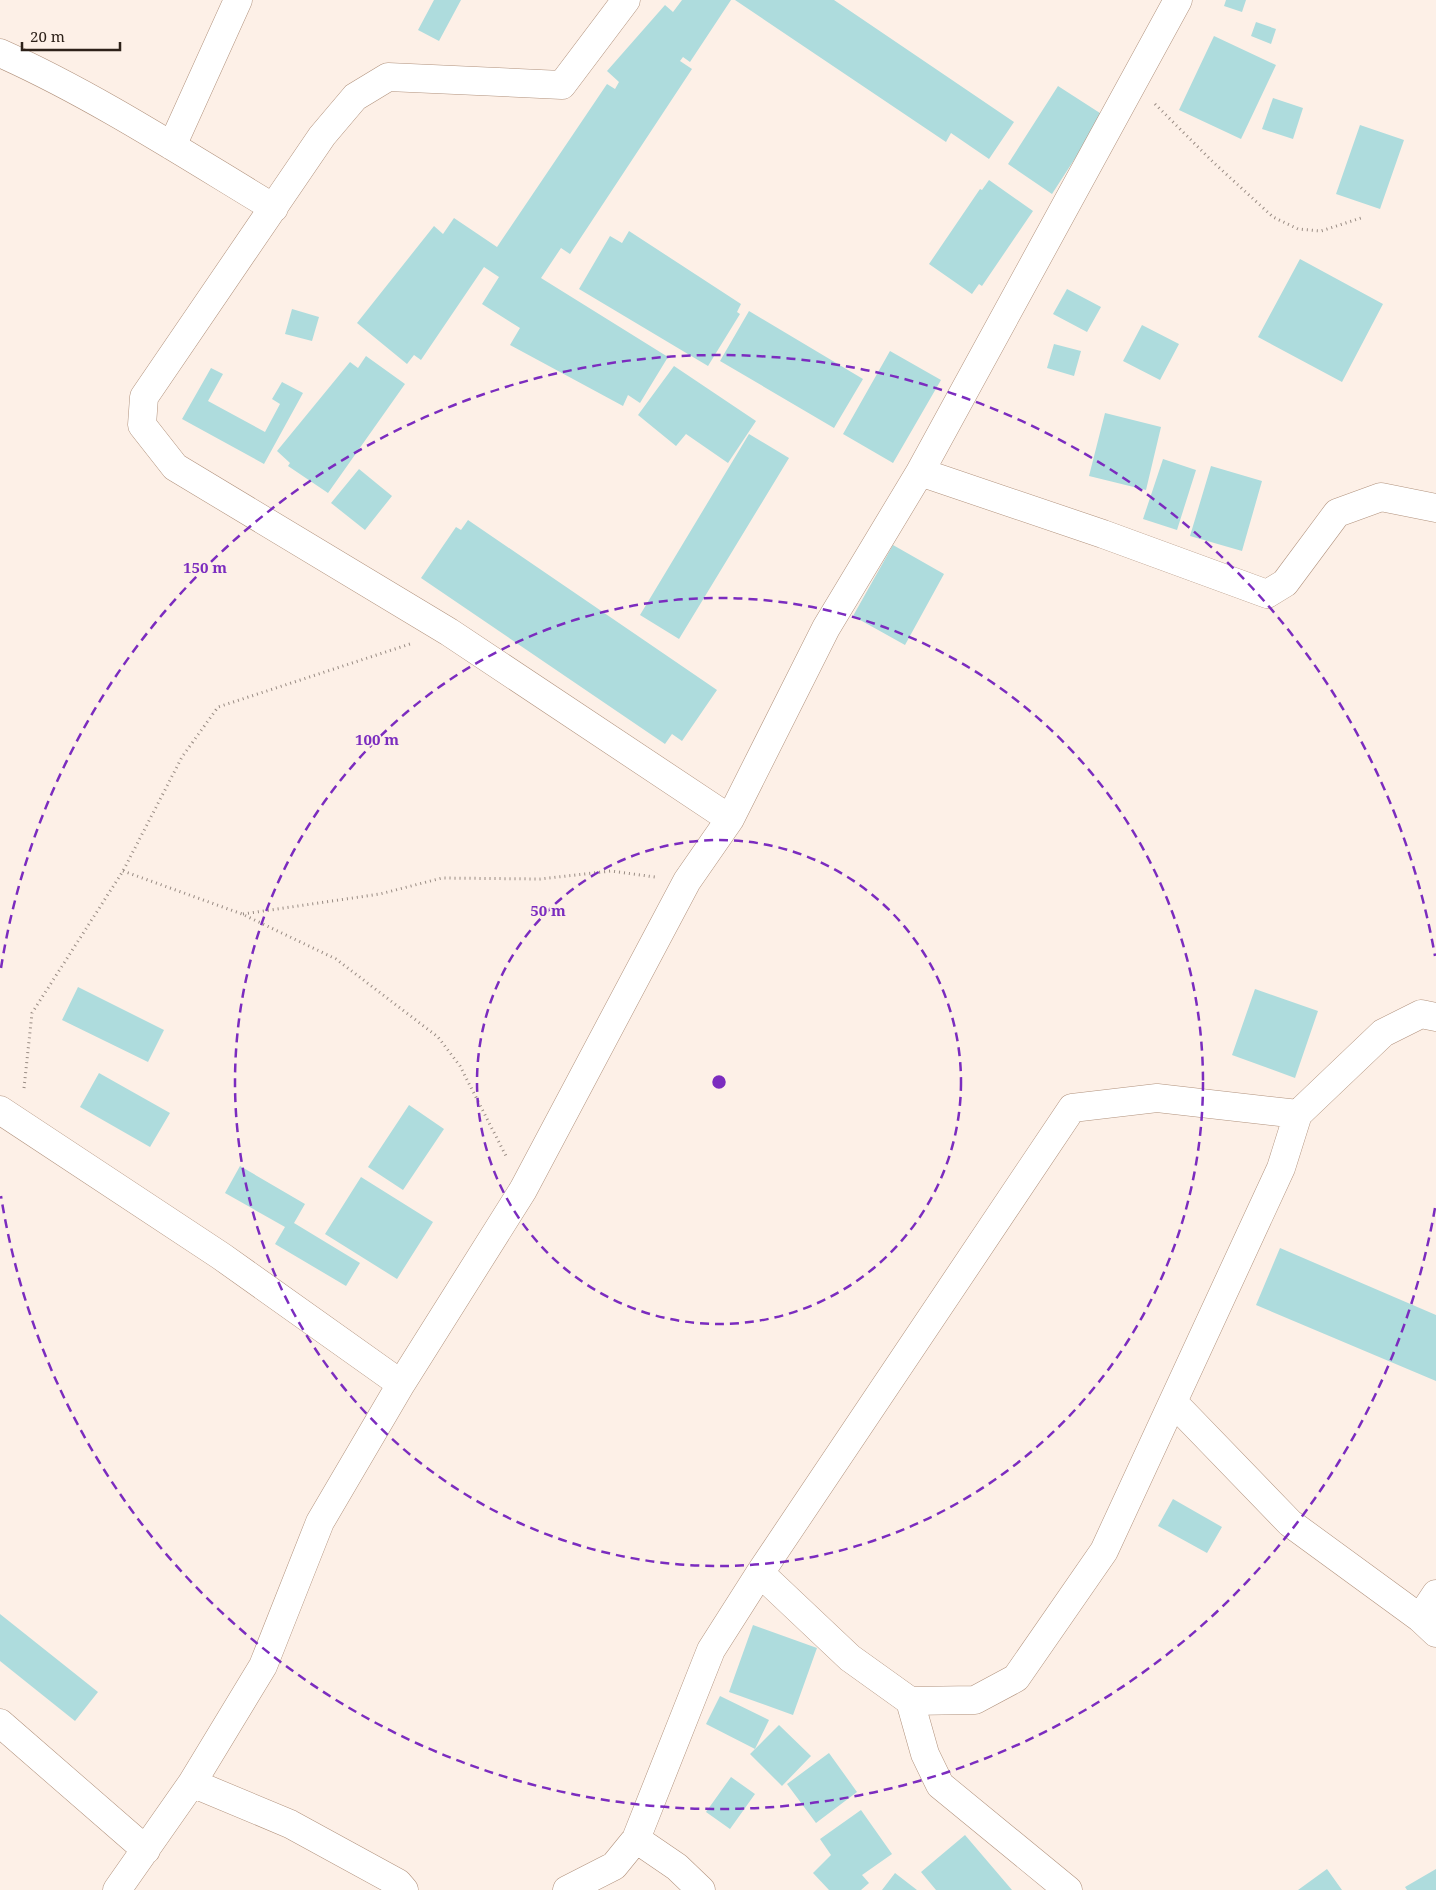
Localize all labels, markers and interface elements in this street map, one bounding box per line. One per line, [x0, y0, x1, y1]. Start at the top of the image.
scale bar [22, 20, 120, 52]
text: 20 m [30, 26, 65, 46]
text: 150 m [183, 557, 227, 577]
text: 100 m [355, 729, 399, 749]
text: 50 m [530, 900, 566, 920]
centre of rings [710, 1073, 728, 1091]

